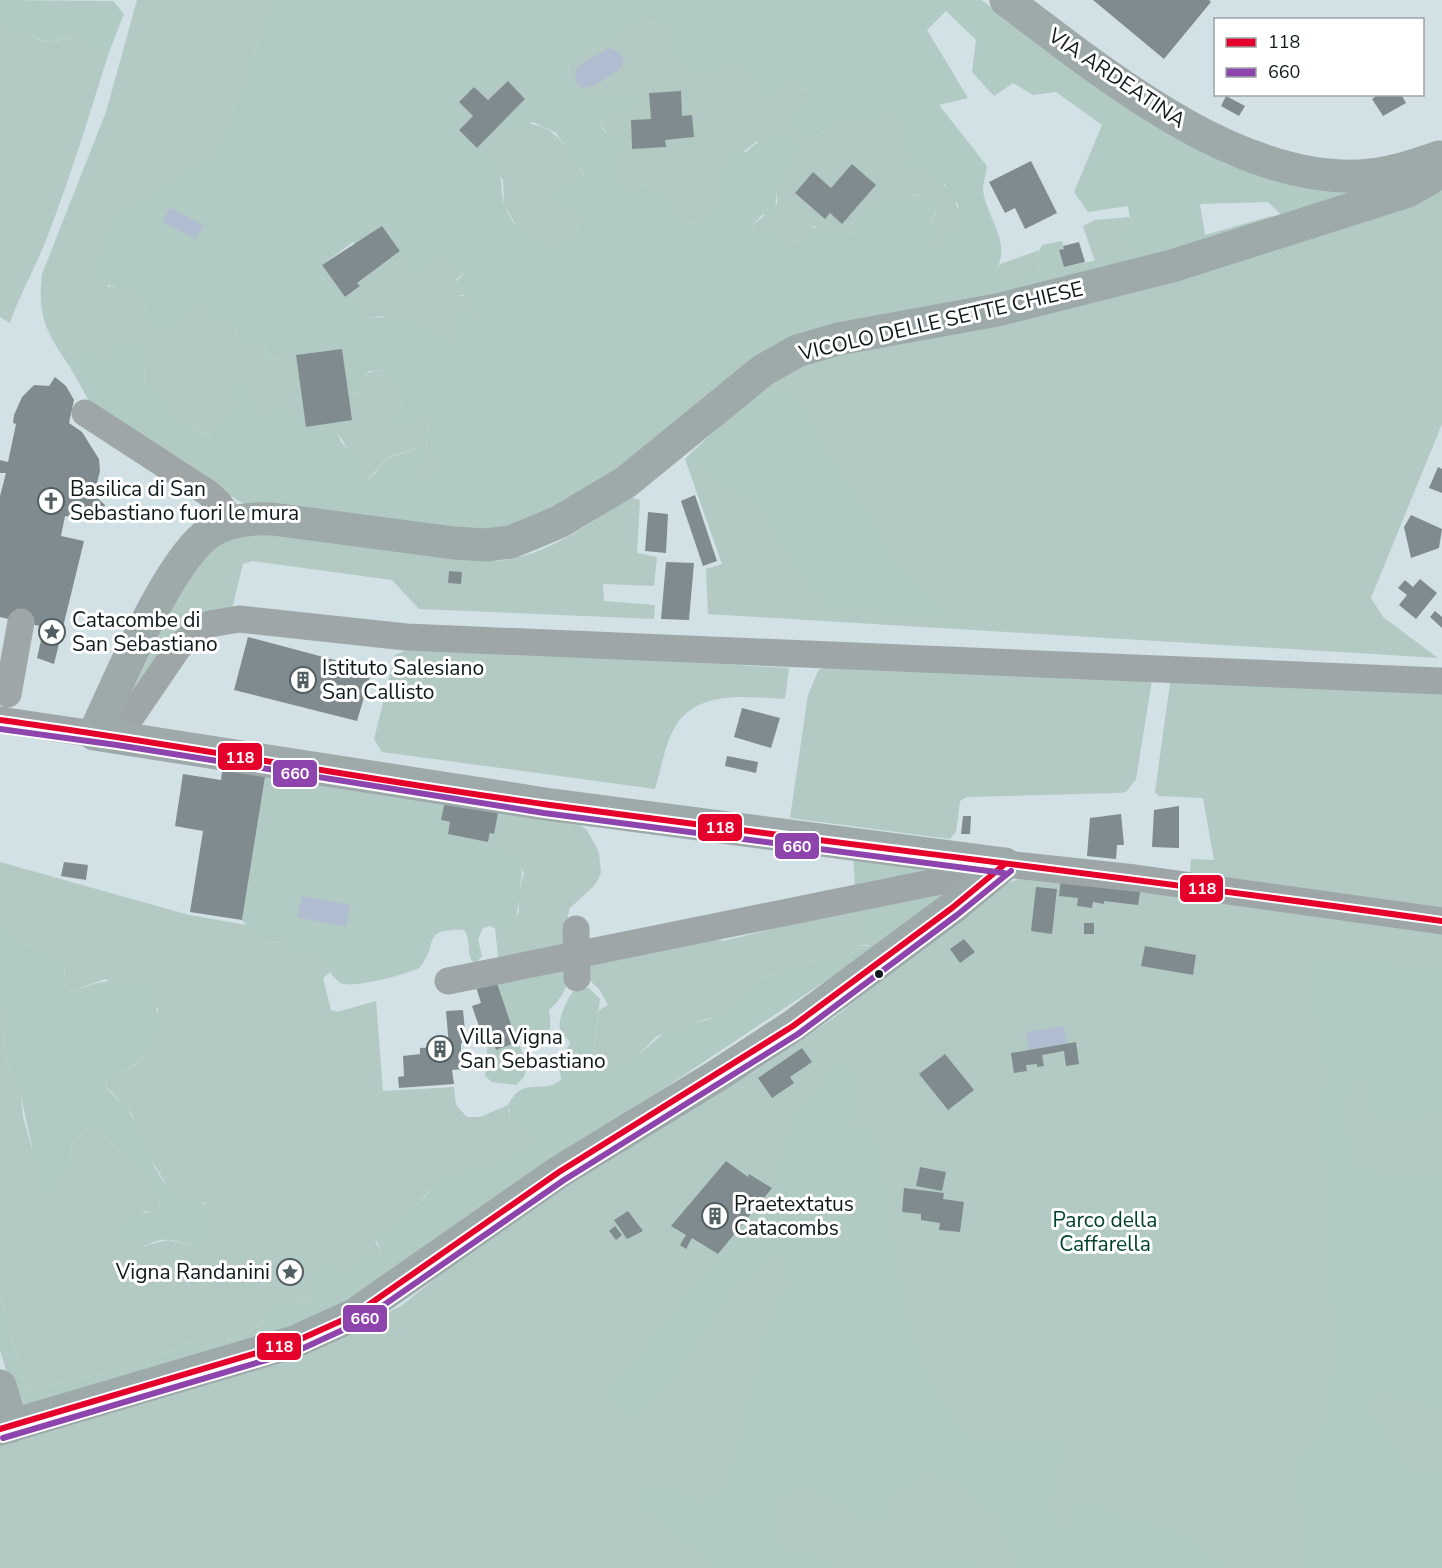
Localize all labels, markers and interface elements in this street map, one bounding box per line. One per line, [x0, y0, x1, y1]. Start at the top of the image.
legend [1214, 18, 1424, 96]
street label: VIA ARDEATINA [1042, 21, 1191, 134]
text: 118 [1268, 30, 1300, 54]
text: 660 [1268, 60, 1300, 84]
street label: VICOLO DELLE SETTE CHIESE [795, 275, 1086, 368]
place label: Basilica di San Sebastiano fuori le mura [70, 475, 299, 527]
church icon: Basilica di San Sebastiano fuori le mura [36, 486, 66, 516]
place label: Catacombe di San Sebastiano [72, 606, 218, 658]
place icon: Catacombe di San Sebastiano [37, 617, 67, 647]
place label: Istituto Salesiano San Callisto [322, 654, 484, 706]
building icon: Istituto Salesiano San Callisto [288, 665, 318, 695]
line badge: 118 [217, 742, 263, 771]
text: 118 [226, 747, 254, 769]
line badge: 660 [272, 759, 318, 788]
text: 660 [281, 763, 309, 785]
line badge: 118 [697, 813, 743, 842]
text: 118 [706, 817, 734, 839]
line badge: 660 [774, 832, 820, 860]
text: 660 [783, 836, 811, 858]
line badge: 118 [1179, 874, 1224, 903]
text: 118 [1188, 878, 1216, 900]
unlabelled marker [873, 968, 885, 980]
place label: Villa Vigna San Sebastiano [459, 1023, 606, 1075]
building icon: Villa Vigna San Sebastiano [425, 1034, 455, 1064]
place label: Praetextatus Catacombs [734, 1190, 854, 1242]
building icon: Praetextatus Catacombs [700, 1201, 730, 1231]
park label: Parco della Caffarella [1053, 1206, 1157, 1258]
place icon: Vigna Randanini [275, 1257, 305, 1287]
place label: Vigna Randanini [115, 1258, 270, 1286]
line badge: 660 [342, 1304, 388, 1333]
text: 660 [351, 1308, 379, 1330]
line badge: 118 [256, 1332, 302, 1361]
text: 118 [265, 1336, 293, 1358]

